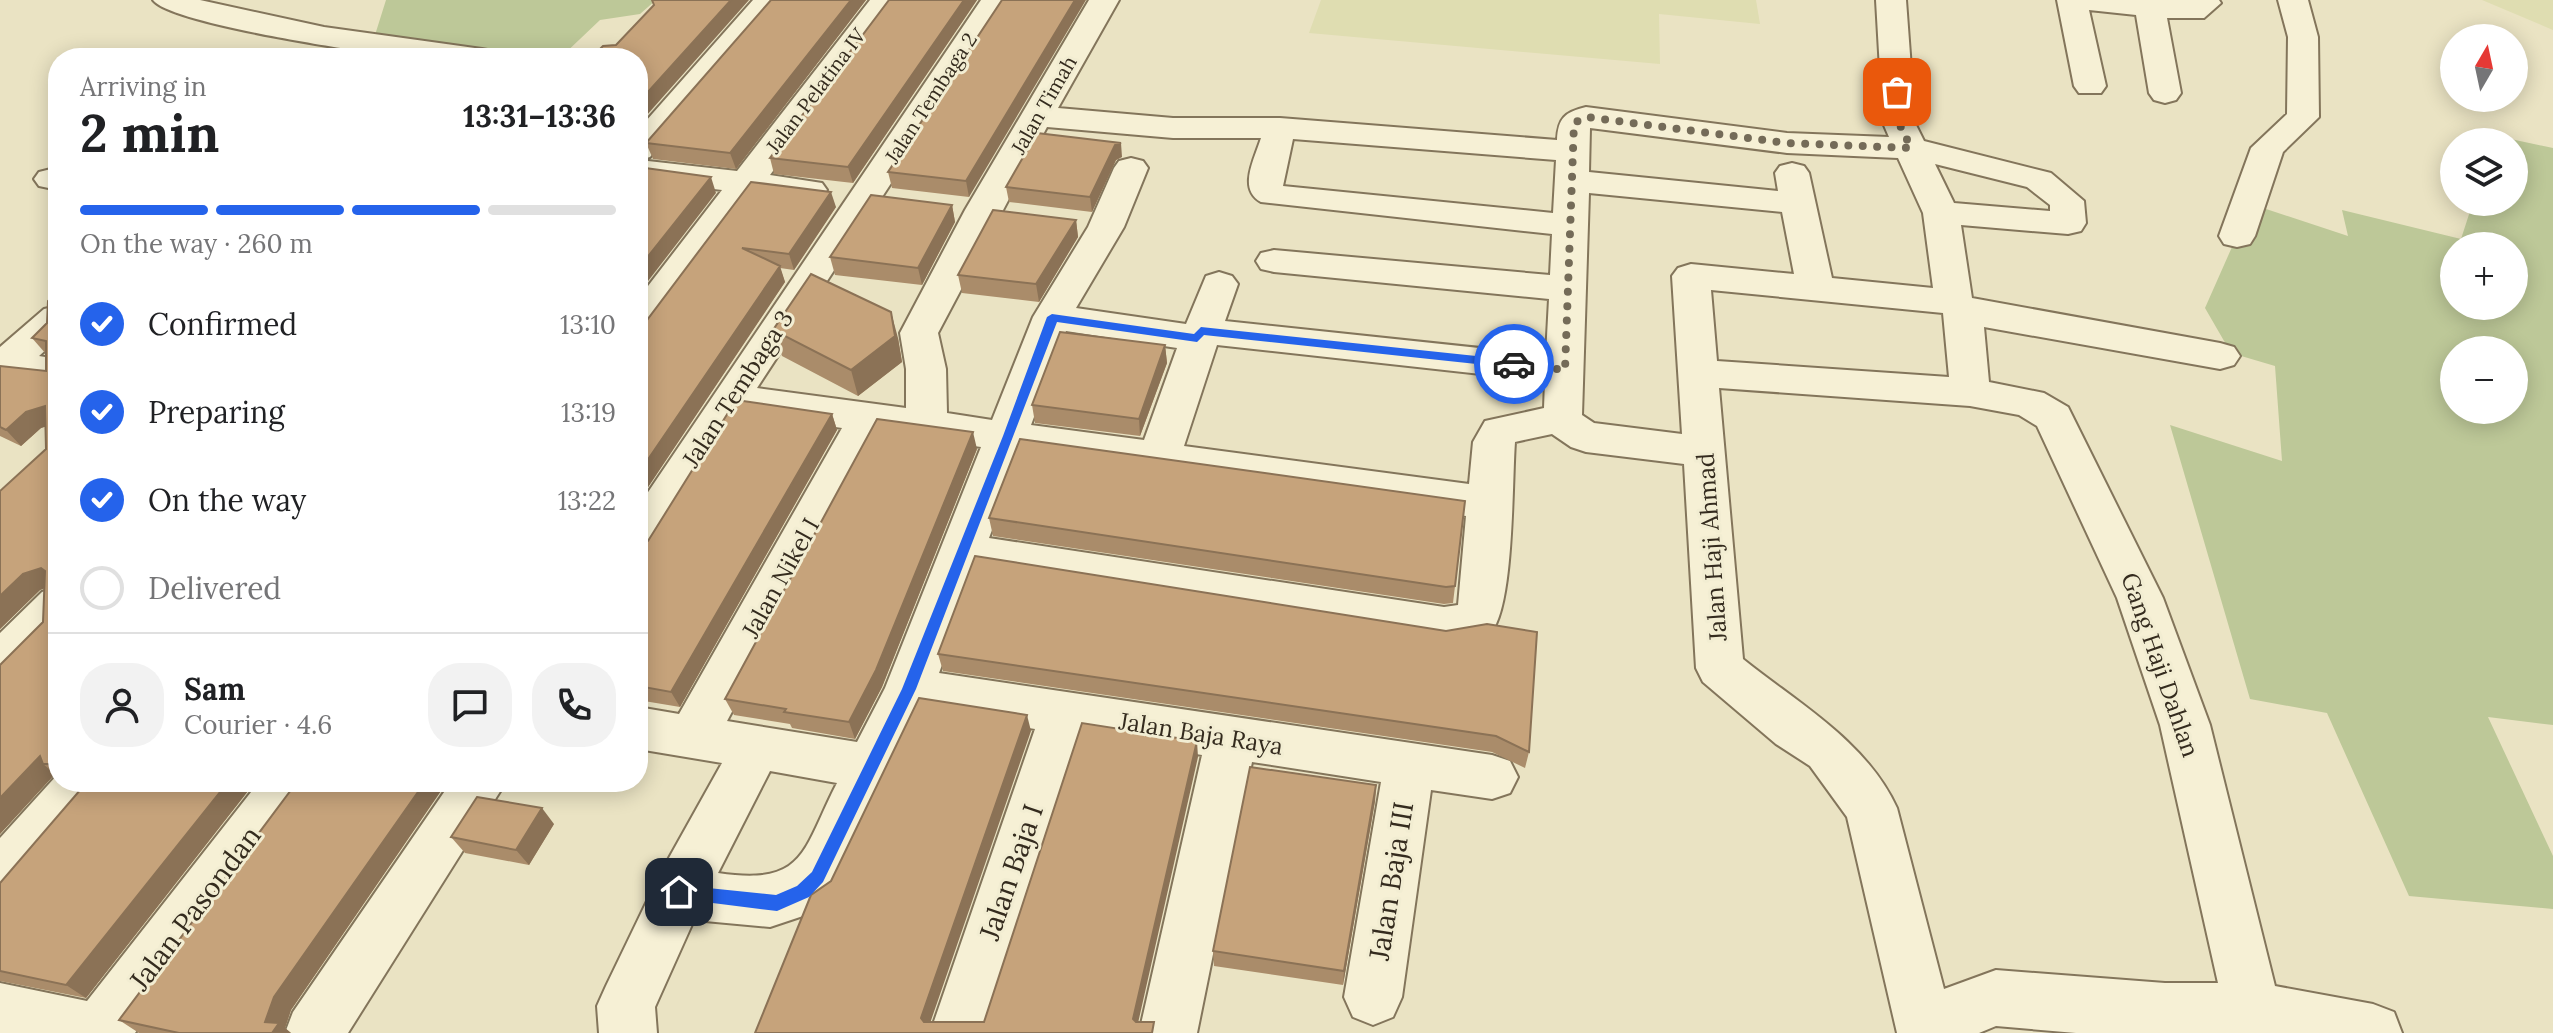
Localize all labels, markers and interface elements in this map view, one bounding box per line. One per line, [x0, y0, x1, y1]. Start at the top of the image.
street label: Jalan Pelatina IV [760, 23, 871, 159]
north arrow [2440, 24, 2528, 112]
map controls [2440, 24, 2528, 424]
street label: Jalan Tembaga 2 [879, 28, 982, 168]
street label: Jalan Timah [1005, 51, 1082, 159]
pin [1863, 58, 1931, 126]
text: Arriving in [80, 70, 207, 103]
icon: bag [1875, 70, 1919, 114]
text: 13:31–13:36 [463, 97, 616, 135]
text: 2 min [80, 100, 219, 166]
button: layers [2440, 128, 2528, 216]
text: On the way · 260 m [80, 227, 313, 260]
button: + [2440, 232, 2528, 320]
icon: check [80, 302, 124, 346]
street label: Jalan Tembaga 3 [675, 304, 800, 474]
text: Confirmed [148, 305, 297, 343]
text: 13:10 [560, 308, 616, 341]
courier [1474, 324, 1554, 404]
button: − [2440, 336, 2528, 424]
icon: car [1492, 342, 1536, 386]
icon: check [80, 390, 124, 434]
text: Preparing [148, 393, 285, 431]
text: 13:19 [561, 396, 616, 429]
street label: Jalan Haji Ahmad [1689, 452, 1734, 643]
icon: check [80, 478, 124, 522]
text: On the way [148, 481, 306, 519]
text: 13:22 [558, 484, 616, 517]
street label: Jalan Nikel I [734, 512, 826, 644]
text: Delivered [148, 569, 281, 607]
street label: Gang Haji Dahlan [2114, 569, 2207, 761]
button: person [80, 663, 164, 747]
button: chat [428, 663, 512, 747]
button: phone [532, 663, 616, 747]
text: Sam [184, 670, 245, 708]
street label: Jalan Baja Raya [1116, 705, 1285, 762]
text: Courier · 4.6 [184, 708, 332, 741]
street label: Jalan Baja I [971, 799, 1051, 946]
street label: Jalan Baja III [1361, 799, 1421, 964]
street label: Jalan Pasondan [121, 819, 269, 998]
pin [645, 858, 713, 926]
icon: home [657, 870, 701, 914]

